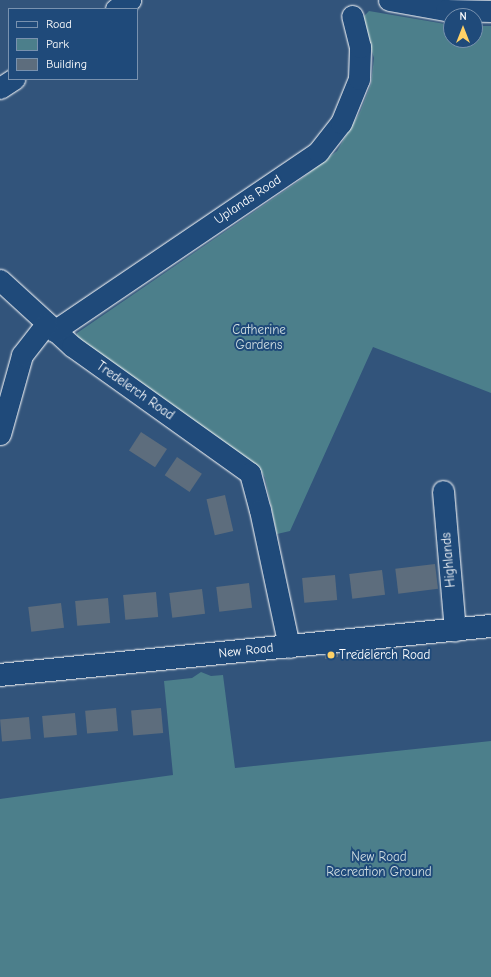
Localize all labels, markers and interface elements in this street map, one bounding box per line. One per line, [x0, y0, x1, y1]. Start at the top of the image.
legend [8, 8, 138, 80]
north arrow [443, 8, 483, 48]
text: N [459, 10, 467, 23]
text: Road [46, 17, 72, 31]
text: Park [46, 37, 69, 51]
text: Building [46, 57, 87, 71]
street label: Uplands Road [212, 172, 284, 228]
park label: Catherine Gardens [232, 323, 286, 354]
street label: Tredelerch Road [93, 358, 177, 424]
street label: Highlands [439, 532, 459, 588]
street label: New Road [218, 640, 274, 662]
place label: Tredelerch Road [339, 647, 430, 663]
marker: Tredelerch Road [326, 650, 336, 660]
park label: New Road Recreation Ground [326, 850, 432, 881]

